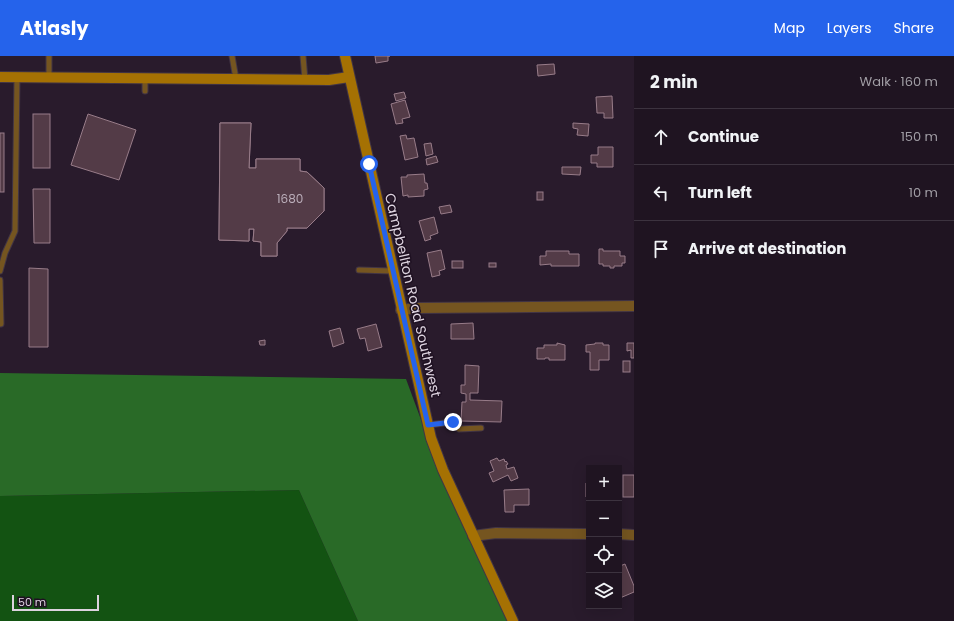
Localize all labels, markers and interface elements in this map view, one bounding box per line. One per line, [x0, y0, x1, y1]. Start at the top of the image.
text: Atlasly [20, 15, 88, 42]
text: Map [774, 18, 805, 38]
text: Layers [827, 18, 871, 38]
text: Share [893, 18, 934, 38]
text: 2 min [650, 70, 698, 94]
text: Walk · 160 m [859, 72, 938, 91]
icon: ahead [650, 126, 672, 148]
text: Continue [688, 126, 759, 147]
text: 150 m [901, 127, 938, 146]
route start [360, 155, 378, 173]
icon: left [650, 182, 672, 204]
text: Turn left [688, 182, 752, 203]
text: 10 m [909, 183, 938, 202]
house number: 1680 [277, 190, 303, 207]
street label: Campbellton Road Southwest [380, 191, 446, 399]
icon: arrive [650, 238, 672, 260]
text: Arrive at destination [688, 238, 846, 259]
route end [444, 413, 462, 431]
map controls [586, 465, 622, 609]
button: + [586, 465, 622, 501]
button: − [586, 501, 622, 537]
button: locate [586, 537, 622, 573]
button: layers [586, 573, 622, 609]
scale bar [12, 593, 99, 612]
text: 50 m [18, 594, 46, 610]

